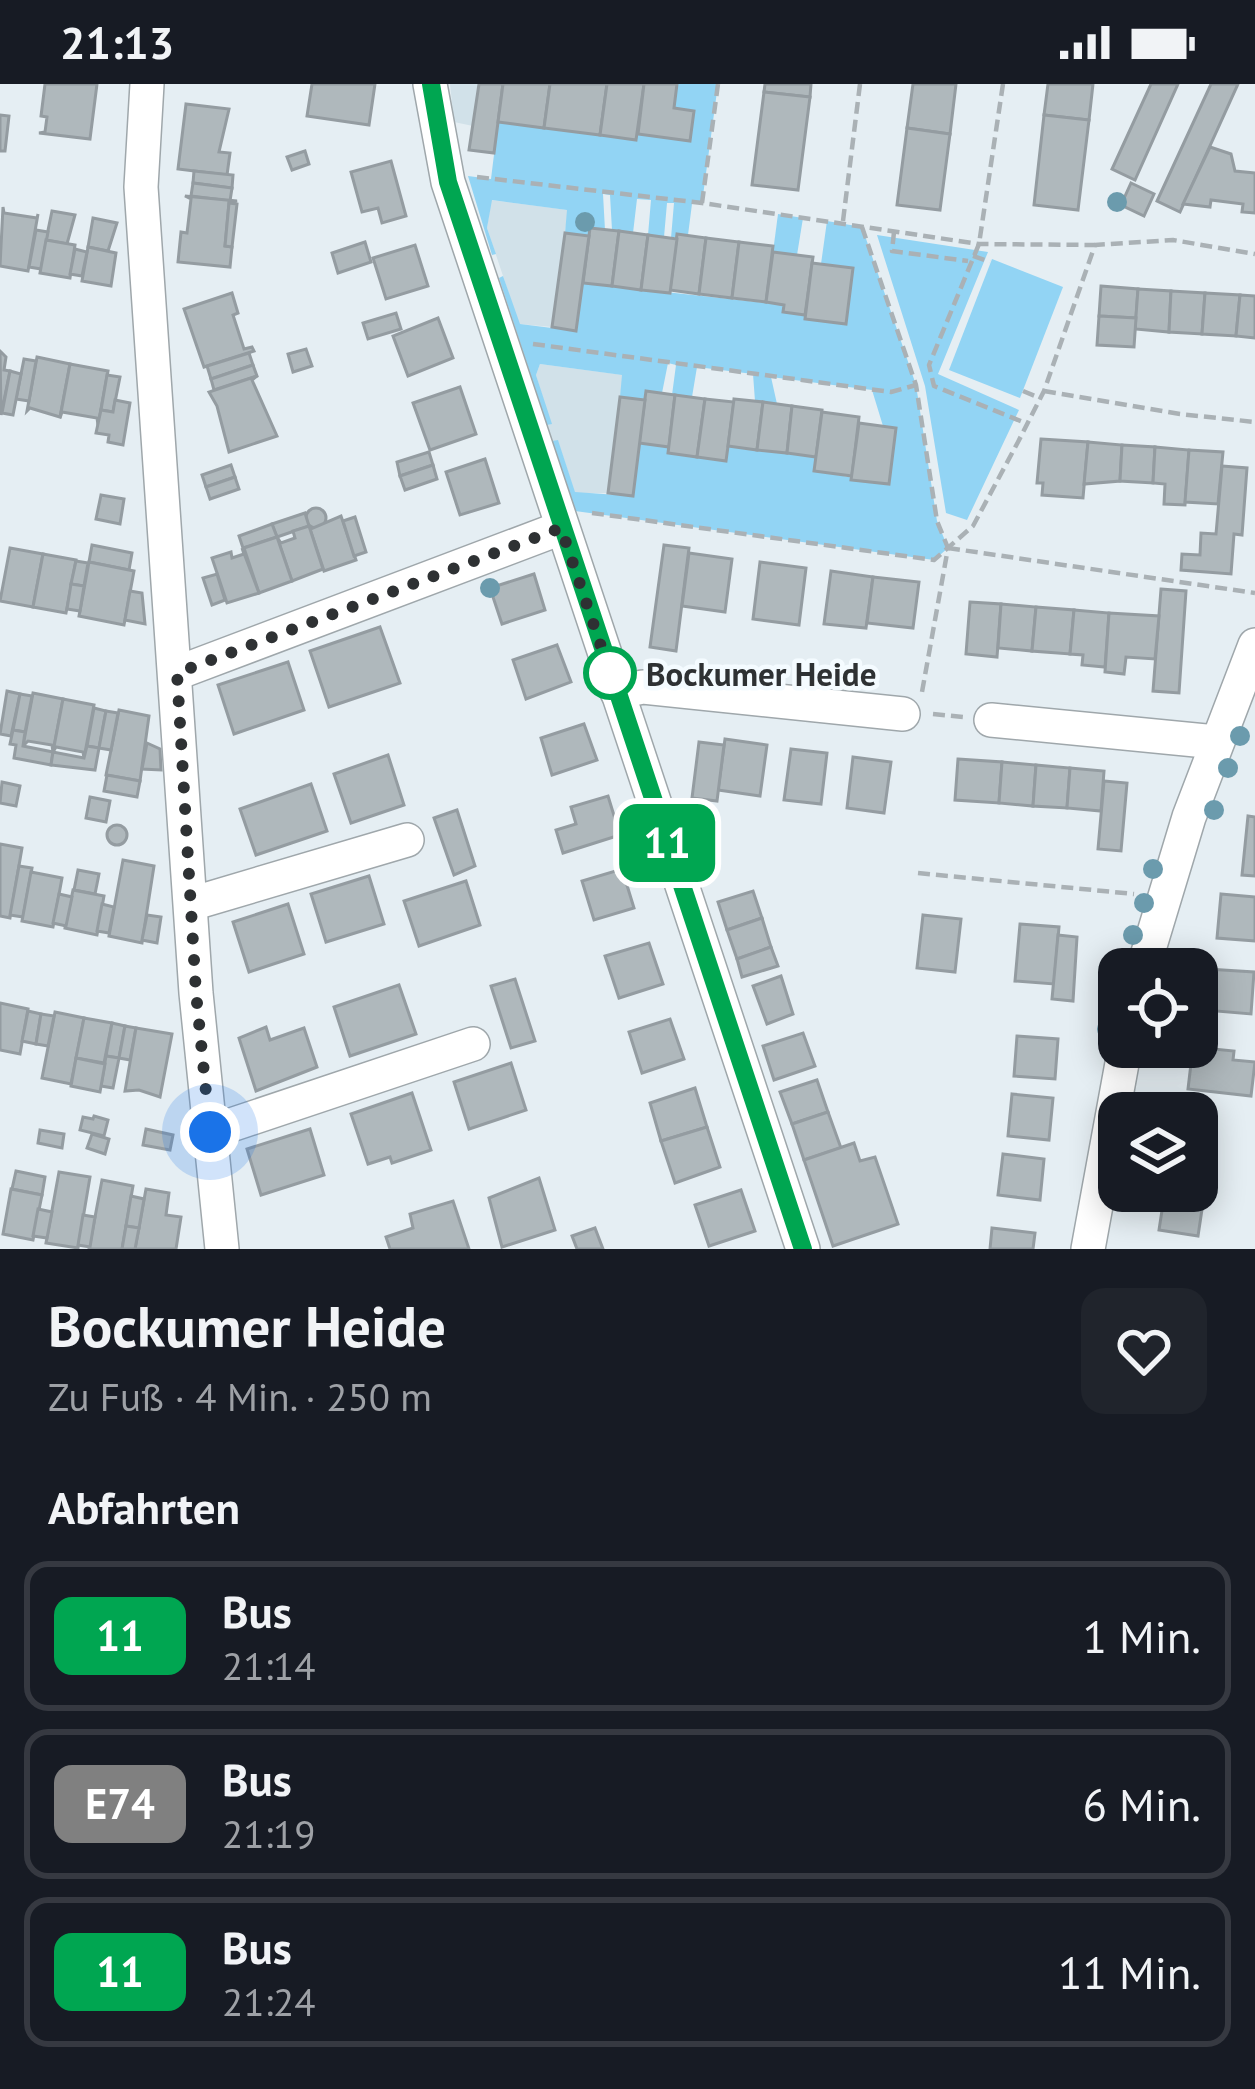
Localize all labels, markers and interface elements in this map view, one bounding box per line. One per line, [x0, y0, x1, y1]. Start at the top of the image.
text: 21:13 [60, 13, 174, 71]
marker: Bockumer Heide [585, 648, 635, 698]
place label: Bockumer Heide [646, 652, 876, 695]
line badge: 11 [613, 804, 721, 882]
text: 11 [643, 815, 691, 870]
map controls [1098, 948, 1218, 1212]
button: locate [1098, 948, 1218, 1068]
button: layers [1098, 1092, 1218, 1212]
your location [180, 1102, 240, 1162]
button: heart [1081, 1288, 1207, 1414]
text: Bockumer Heide [48, 1289, 446, 1363]
text: Zu Fuß · 4 Min. · 250 m [48, 1371, 432, 1422]
text: Abfahrten [48, 1478, 240, 1536]
text: Bus [222, 1582, 292, 1640]
text: 1 Min. [1083, 1607, 1201, 1665]
text: 11 [96, 1608, 144, 1663]
text: 21:14 [222, 1640, 316, 1691]
text: Bus [222, 1750, 292, 1808]
text: 6 Min. [1083, 1775, 1201, 1833]
text: E74 [85, 1776, 155, 1831]
text: 21:19 [222, 1808, 316, 1859]
text: Bus [222, 1918, 292, 1976]
text: 11 Min. [1058, 1943, 1201, 2001]
text: 11 [96, 1944, 144, 1999]
text: 21:24 [222, 1976, 316, 2027]

